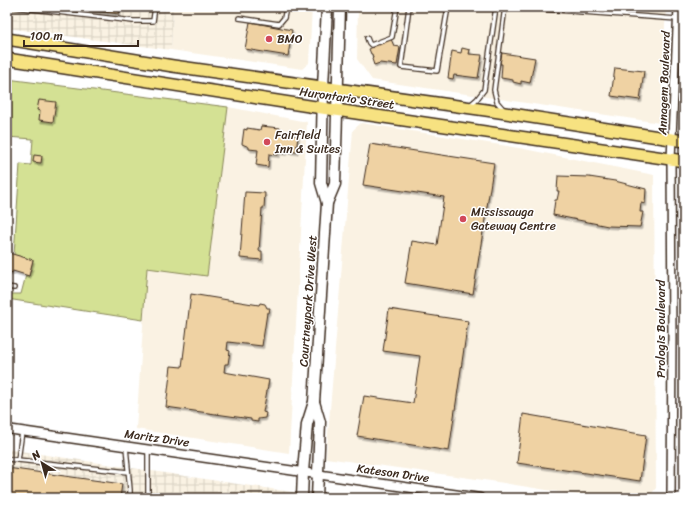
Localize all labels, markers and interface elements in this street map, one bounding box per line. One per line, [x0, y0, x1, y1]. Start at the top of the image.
scale bar [24, 22, 138, 48]
text: 100 m [30, 25, 63, 47]
place label: BMO [277, 28, 303, 50]
street label: Annagem Boulevard [651, 30, 677, 136]
marker: BMO [264, 34, 274, 44]
street label: Hurontario Street [298, 80, 396, 116]
place label: Fairfield Inn & Suites [274, 124, 341, 160]
marker: Fairfield Inn & Suites [262, 137, 272, 147]
place label: Mississauga Gateway Centre [471, 201, 556, 237]
marker: Mississauga Gateway Centre [458, 214, 468, 224]
street label: Courtneypark Drive West [292, 235, 324, 367]
street label: Prologis Boulevard [650, 279, 672, 378]
street label: Maritz Drive [123, 423, 191, 453]
north arrow [22, 443, 62, 483]
text: N [27, 445, 45, 466]
street label: Kateson Drive [355, 457, 431, 489]

